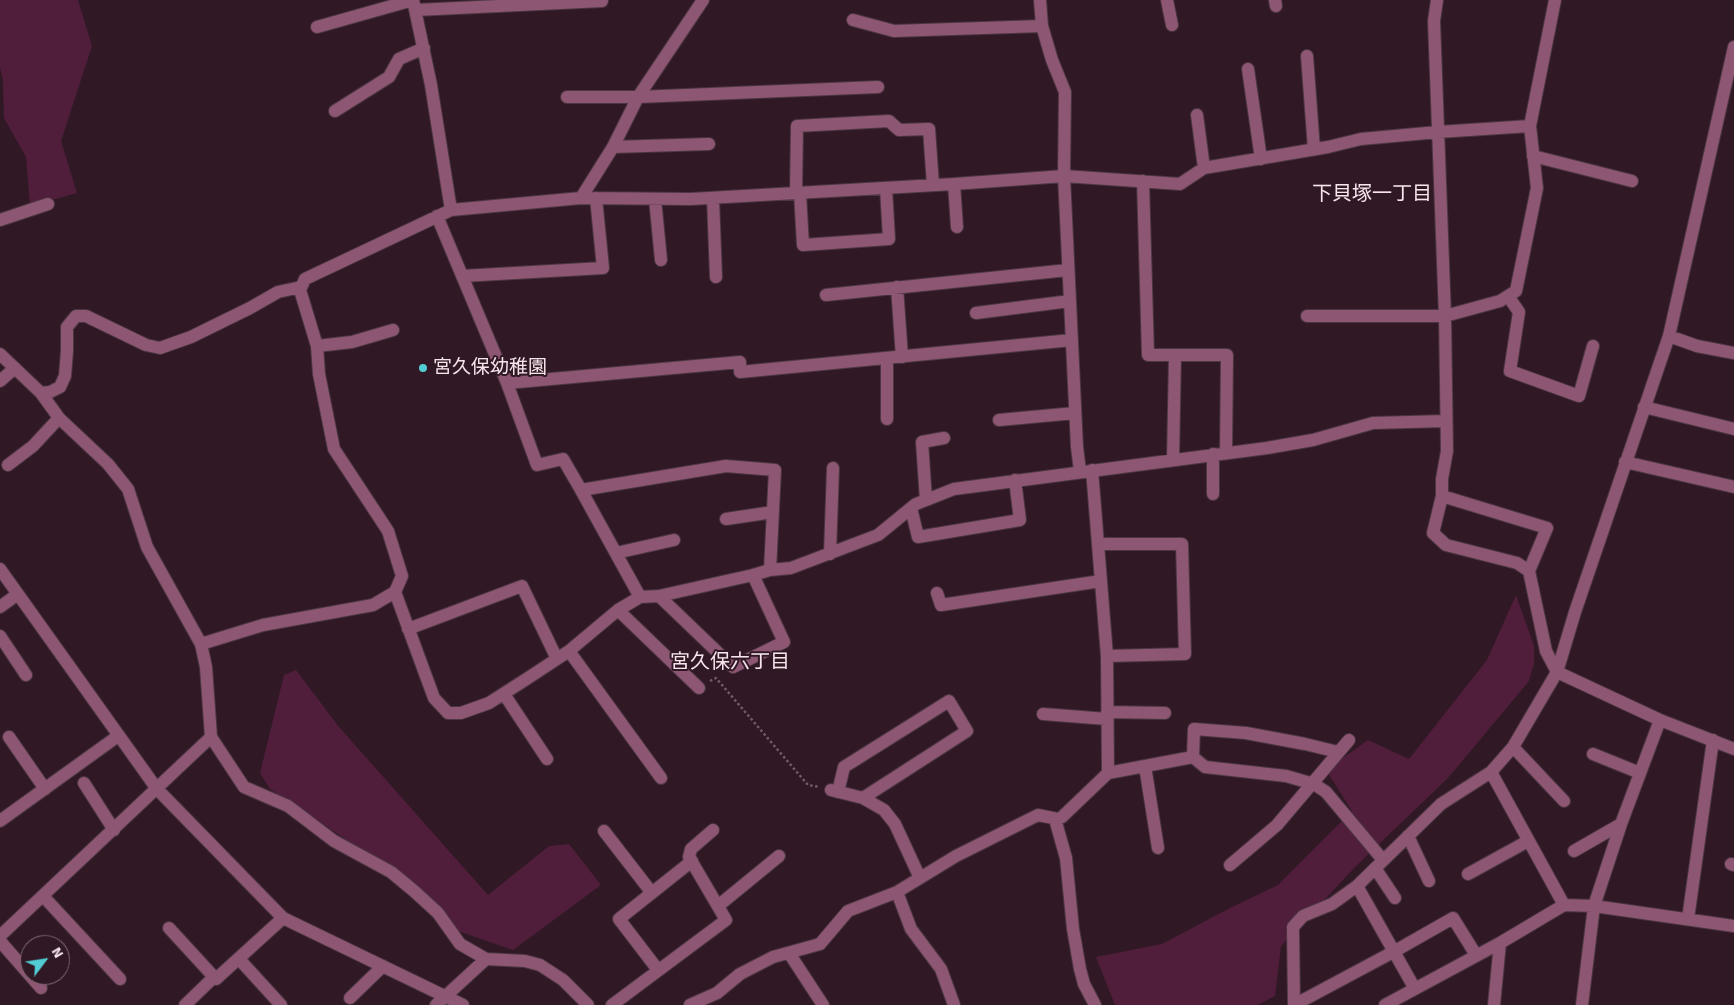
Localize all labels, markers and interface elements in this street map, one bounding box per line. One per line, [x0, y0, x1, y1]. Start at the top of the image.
district label: 下貝塚一丁目 [1312, 183, 1432, 207]
place label: 宮久保幼稚園 [433, 357, 547, 379]
marker: 宮久保幼稚園 [417, 362, 429, 374]
district label: 宮久保六丁目 [670, 651, 790, 675]
north arrow [20, 935, 70, 985]
text: N [48, 944, 67, 961]

